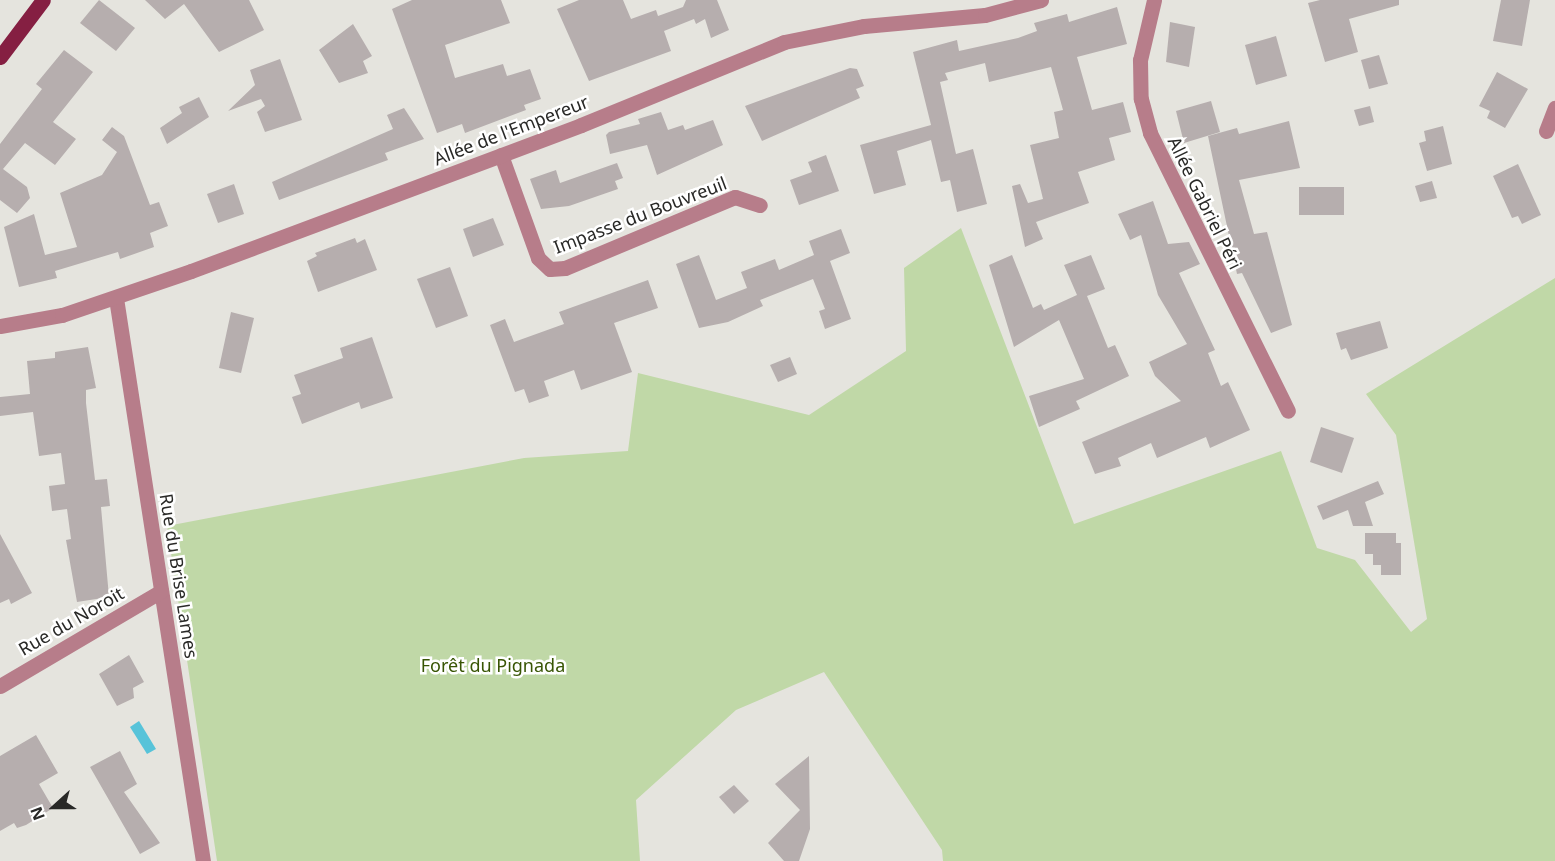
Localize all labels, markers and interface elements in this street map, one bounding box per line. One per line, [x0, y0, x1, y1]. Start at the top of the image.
street label: Allée de l'Empereur [430, 90, 592, 170]
street label: Allée Gabriel Péri [1164, 133, 1246, 273]
street label: Impasse du Bouvreuil [550, 172, 730, 258]
street label: Rue du Brise Lames [155, 492, 203, 660]
street label: Rue du Noroit [15, 582, 127, 660]
park label: Forêt du Pignada [421, 654, 565, 676]
north arrow [24, 777, 84, 837]
text: N [25, 803, 50, 823]

